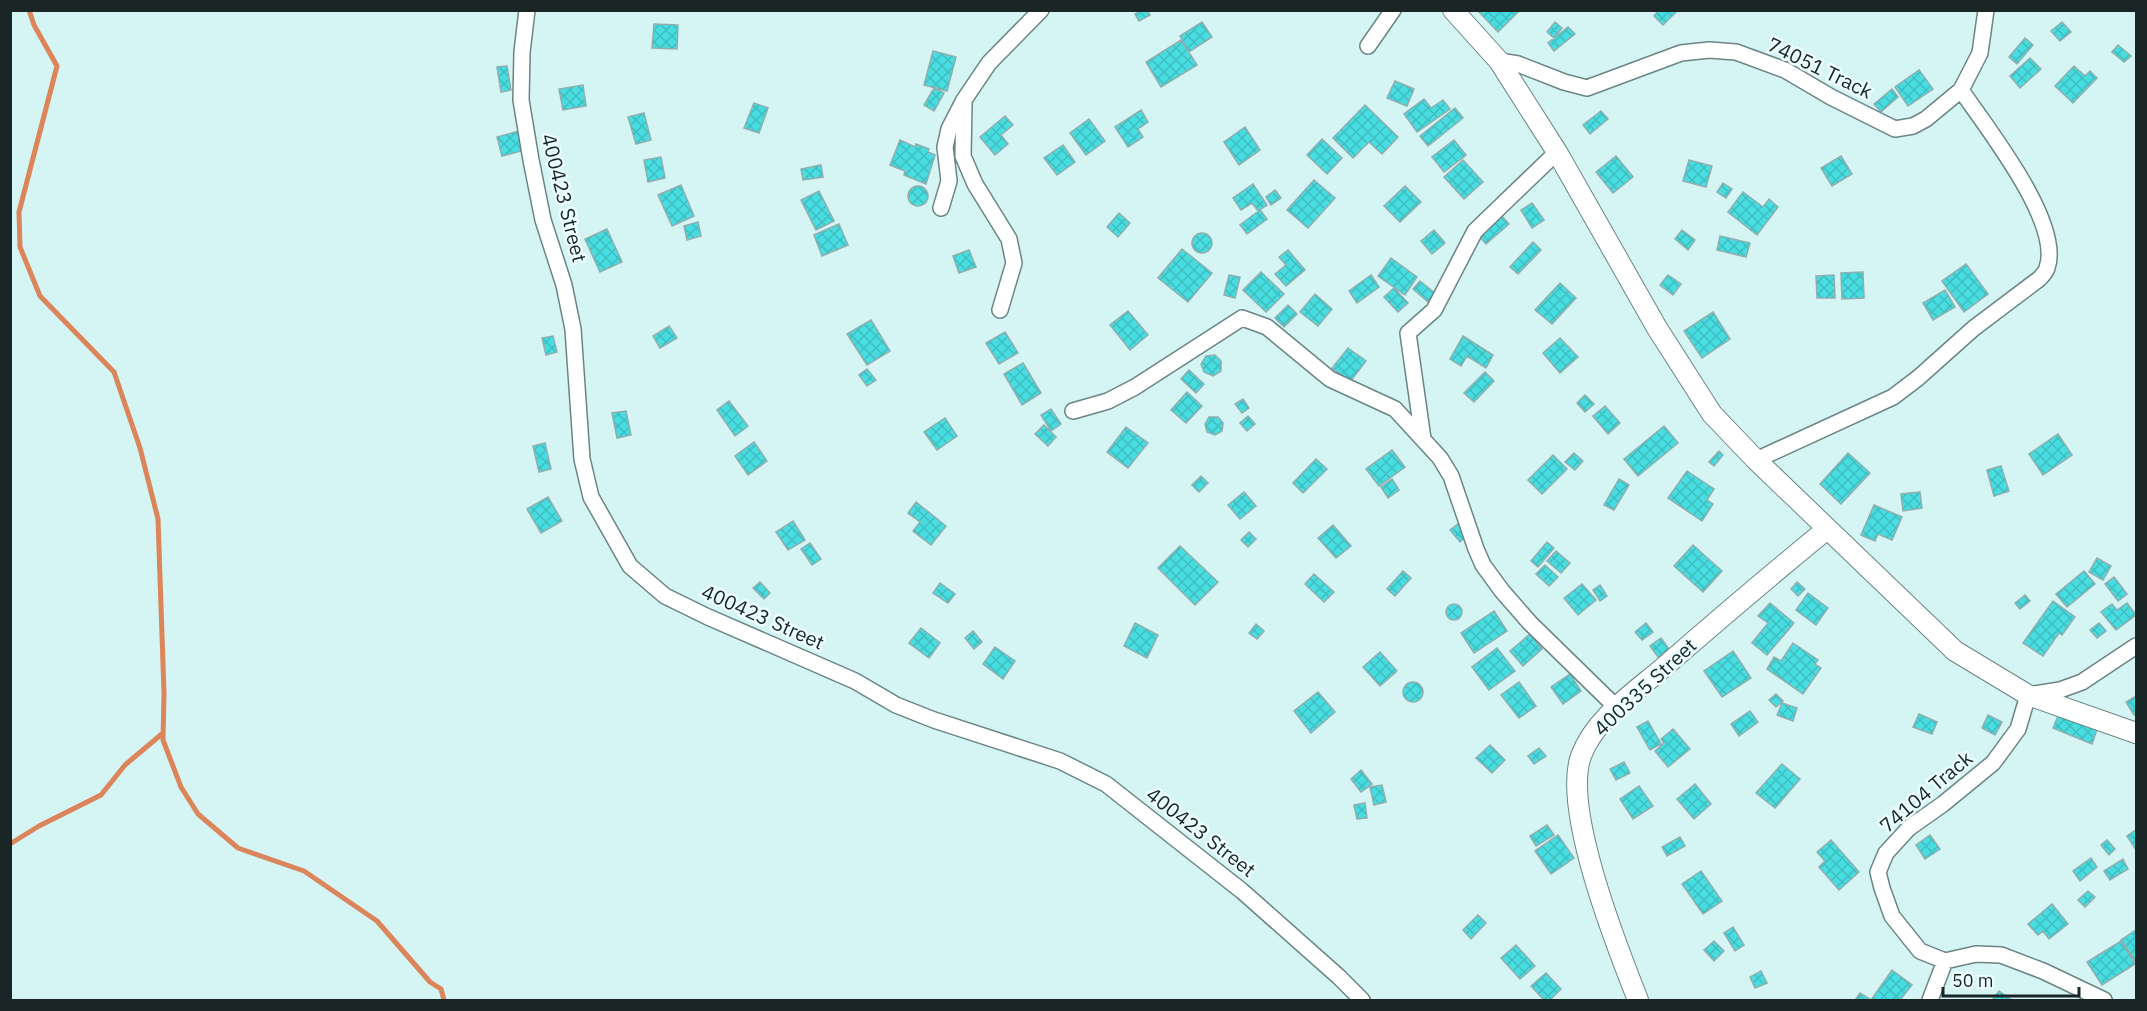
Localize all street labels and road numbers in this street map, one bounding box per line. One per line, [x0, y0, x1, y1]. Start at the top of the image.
street label: 74051 Track [1763, 30, 1878, 105]
street label: 400423 Street [535, 131, 594, 265]
street label: 400423 Street [698, 577, 829, 656]
street label: 400335 Street [1587, 632, 1702, 741]
street label: 74104 Track [1873, 744, 1978, 839]
street label: 400423 Street [1141, 780, 1261, 883]

